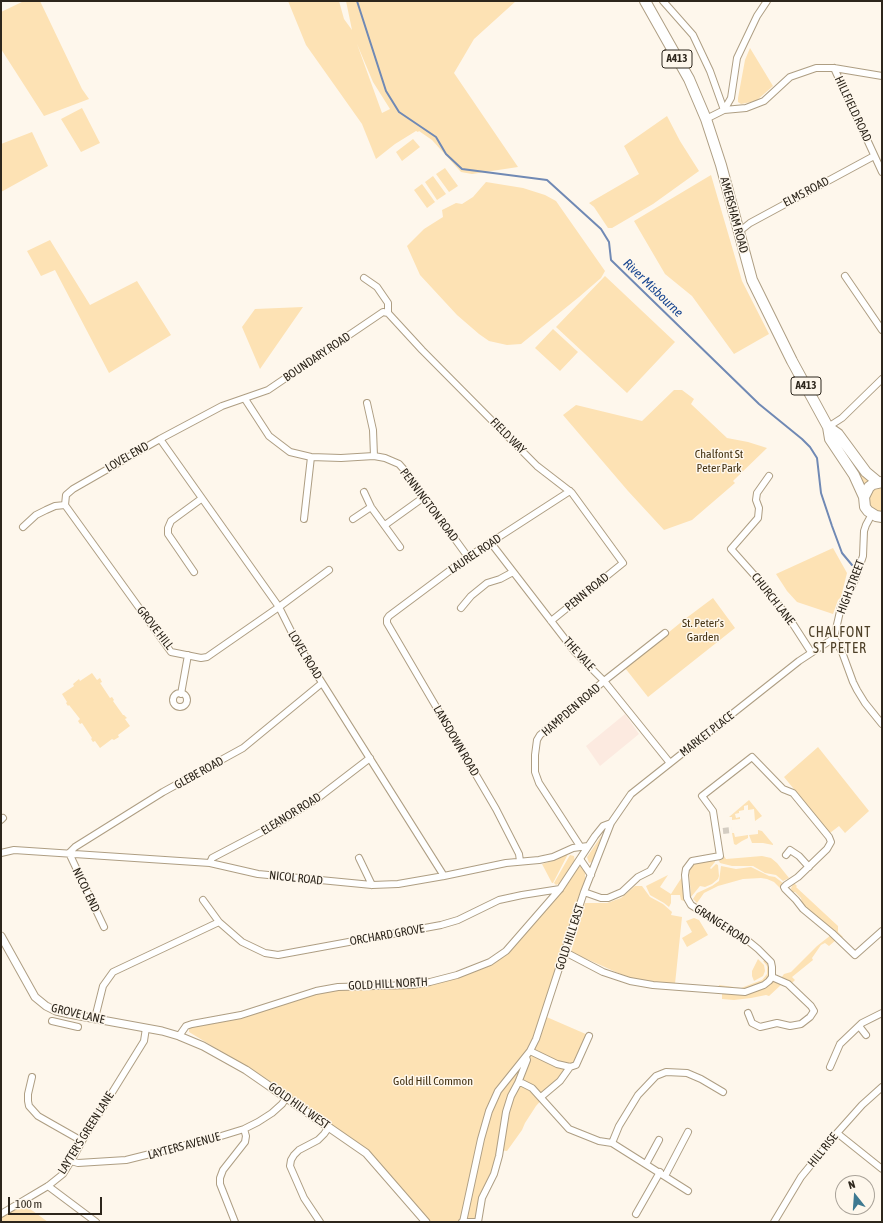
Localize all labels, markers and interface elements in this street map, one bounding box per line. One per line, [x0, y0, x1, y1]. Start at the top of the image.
road number: A413 [662, 50, 692, 68]
street label: HILLFIELD ROAD [832, 74, 874, 144]
street label: ELMS ROAD [781, 174, 831, 210]
street label: AMERSHAM ROAD [717, 175, 751, 255]
water label: River Misbourne [620, 256, 686, 320]
street label: BOUNDARY ROAD [281, 329, 353, 385]
road number: A413 [791, 377, 821, 395]
street label: FIELD WAY [487, 415, 529, 457]
street label: LOVEL END [103, 439, 151, 475]
park label: Chalfont St Peter Park [695, 447, 743, 475]
street label: PENNINGTON ROAD [397, 466, 461, 544]
street label: LAUREL ROAD [446, 531, 504, 577]
street label: HIGH STREET [834, 558, 868, 616]
street label: PENN ROAD [562, 570, 612, 614]
street label: CHURCH LANE [748, 570, 798, 628]
street label: GROVE HILL [134, 603, 176, 653]
park label: St. Peter's Garden [682, 616, 724, 644]
district label: CHALFONT ST PETER [809, 625, 871, 658]
street label: LOVEL ROAD [285, 628, 325, 682]
street label: THE VALE [560, 634, 598, 674]
street label: HAMPDEN ROAD [539, 681, 603, 739]
street label: LANSDOWN ROAD [430, 703, 482, 779]
street label: MARKET PLACE [677, 708, 737, 760]
street label: GLEBE ROAD [172, 754, 226, 792]
street label: ELEANOR ROAD [258, 790, 324, 838]
street label: NICOL END [69, 865, 103, 915]
street label: NICOL ROAD [268, 868, 324, 888]
street label: GOLD HILL EAST [553, 902, 587, 972]
street label: GRANGE ROAD [691, 902, 753, 948]
street label: ORCHARD GROVE [349, 921, 425, 949]
street label: GOLD HILL NORTH [348, 975, 428, 993]
street label: GROVE LANE [50, 1001, 106, 1027]
park label: Gold Hill Common [393, 1074, 473, 1088]
street label: GOLD HILL WEST [266, 1080, 332, 1132]
street label: LAYTER'S GREEN LANE [55, 1089, 117, 1177]
street label: LAYTERS AVENUE [146, 1129, 222, 1163]
street label: HILL RISE [805, 1130, 841, 1170]
north arrow [835, 1175, 875, 1215]
text: N [847, 1178, 857, 1191]
scale bar [10, 1189, 104, 1215]
text: 100 m [15, 1197, 42, 1211]

